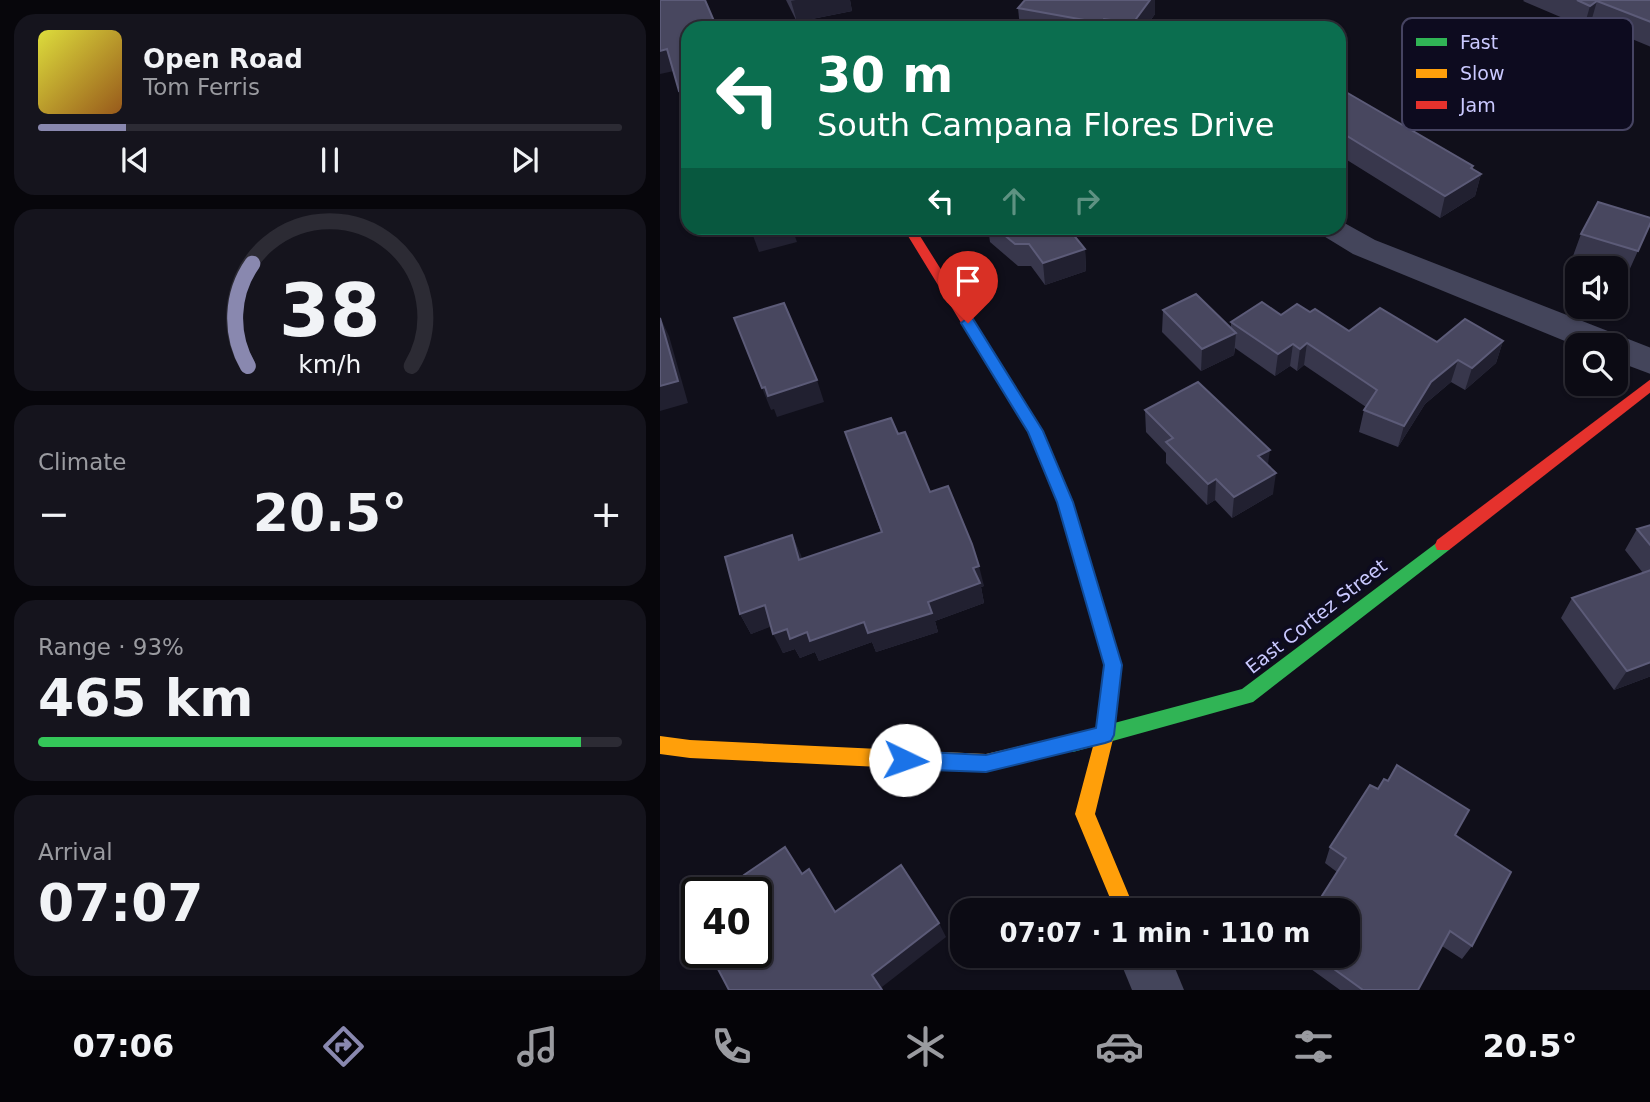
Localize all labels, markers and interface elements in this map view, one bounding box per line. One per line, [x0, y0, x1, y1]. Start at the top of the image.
legend [1402, 18, 1633, 130]
text: Fast [1460, 31, 1498, 53]
text: Open Road [143, 44, 303, 74]
text: 30 m [817, 47, 953, 104]
icon: left [702, 49, 793, 140]
text: Slow [1460, 62, 1505, 84]
text: Tom Ferris [143, 74, 260, 100]
text: Jam [1459, 94, 1496, 116]
text: South Campana Flores Drive [817, 106, 1274, 144]
icon: previous [116, 141, 154, 179]
icon: pause [311, 141, 349, 179]
icon: next [506, 141, 544, 179]
icon: left [922, 182, 960, 220]
icon: ahead [995, 182, 1033, 220]
icon: right [1068, 182, 1106, 220]
pin [938, 251, 998, 323]
map controls [1565, 256, 1628, 396]
button: sound [1565, 256, 1628, 319]
icon: arrive [949, 262, 987, 300]
text: 38 [279, 268, 381, 353]
button: search [1565, 333, 1628, 396]
text: km/h [298, 350, 362, 379]
text: Climate [38, 449, 127, 475]
text: 20.5° [253, 483, 407, 543]
text: − [38, 492, 70, 536]
text: + [590, 492, 622, 536]
street label: East Cortez Street [1241, 554, 1391, 678]
text: Range · 93% [38, 634, 184, 660]
text: 465 km [38, 668, 253, 728]
position arrow [868, 723, 942, 797]
text: Arrival [38, 839, 113, 865]
text: 07:07 [38, 873, 204, 933]
speed limit sign: 40 [681, 877, 772, 968]
text: 07:07 · 1 min · 110 m [1000, 918, 1310, 948]
icon: directions [319, 1022, 368, 1071]
icon: music [513, 1022, 562, 1071]
icon: phone [707, 1022, 756, 1071]
icon: climate [901, 1022, 950, 1071]
icon: car [1095, 1022, 1144, 1071]
icon: filters [1289, 1022, 1338, 1071]
text: 07:06 [72, 1027, 174, 1065]
text: 20.5° [1483, 1027, 1577, 1065]

